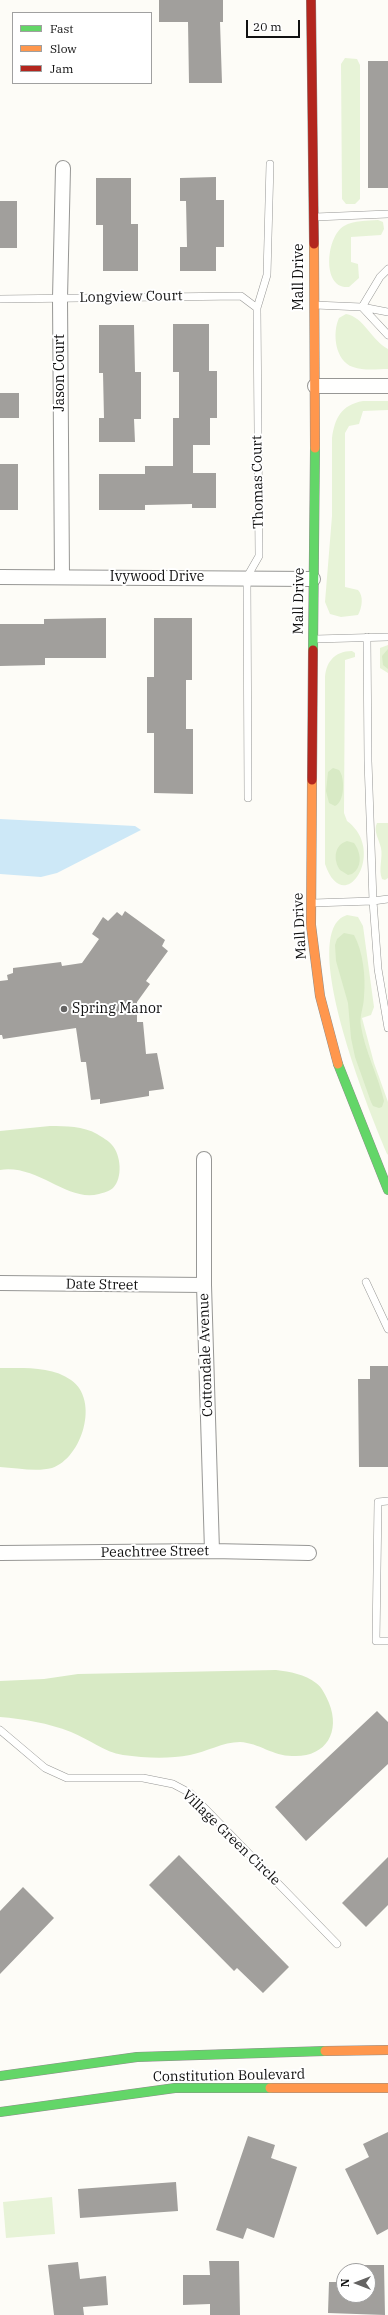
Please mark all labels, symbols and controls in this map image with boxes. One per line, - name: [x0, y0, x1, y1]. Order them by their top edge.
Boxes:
- legend: [12, 12, 152, 84]
- scale bar: [248, 12, 302, 38]
- text: 20 m: [253, 19, 282, 34]
- text: Fast: [50, 21, 74, 36]
- text: Slow: [50, 41, 77, 56]
- text: Jam: [50, 61, 73, 76]
- street label: Mall Drive: [291, 244, 307, 310]
- street label: Longview Court: [79, 288, 183, 306]
- street label: Jason Court: [52, 334, 68, 412]
- street label: Thomas Court: [249, 435, 267, 529]
- street label: Mall Drive: [290, 567, 308, 635]
- street label: Ivywood Drive: [110, 569, 204, 585]
- street label: Mall Drive: [290, 892, 310, 960]
- place label: Spring Manor: [72, 1001, 162, 1017]
- marker: Spring Manor: [59, 1004, 69, 1014]
- street label: Date Street: [66, 1276, 138, 1294]
- street label: Cottondale Avenue: [195, 1293, 217, 1417]
- street label: Peachtree Street: [101, 1543, 209, 1561]
- street label: Village Green Circle: [178, 1787, 284, 1889]
- street label: Constitution Boulevard: [153, 2066, 305, 2086]
- north arrow: [336, 2263, 376, 2303]
- text: N: [338, 2279, 352, 2287]

